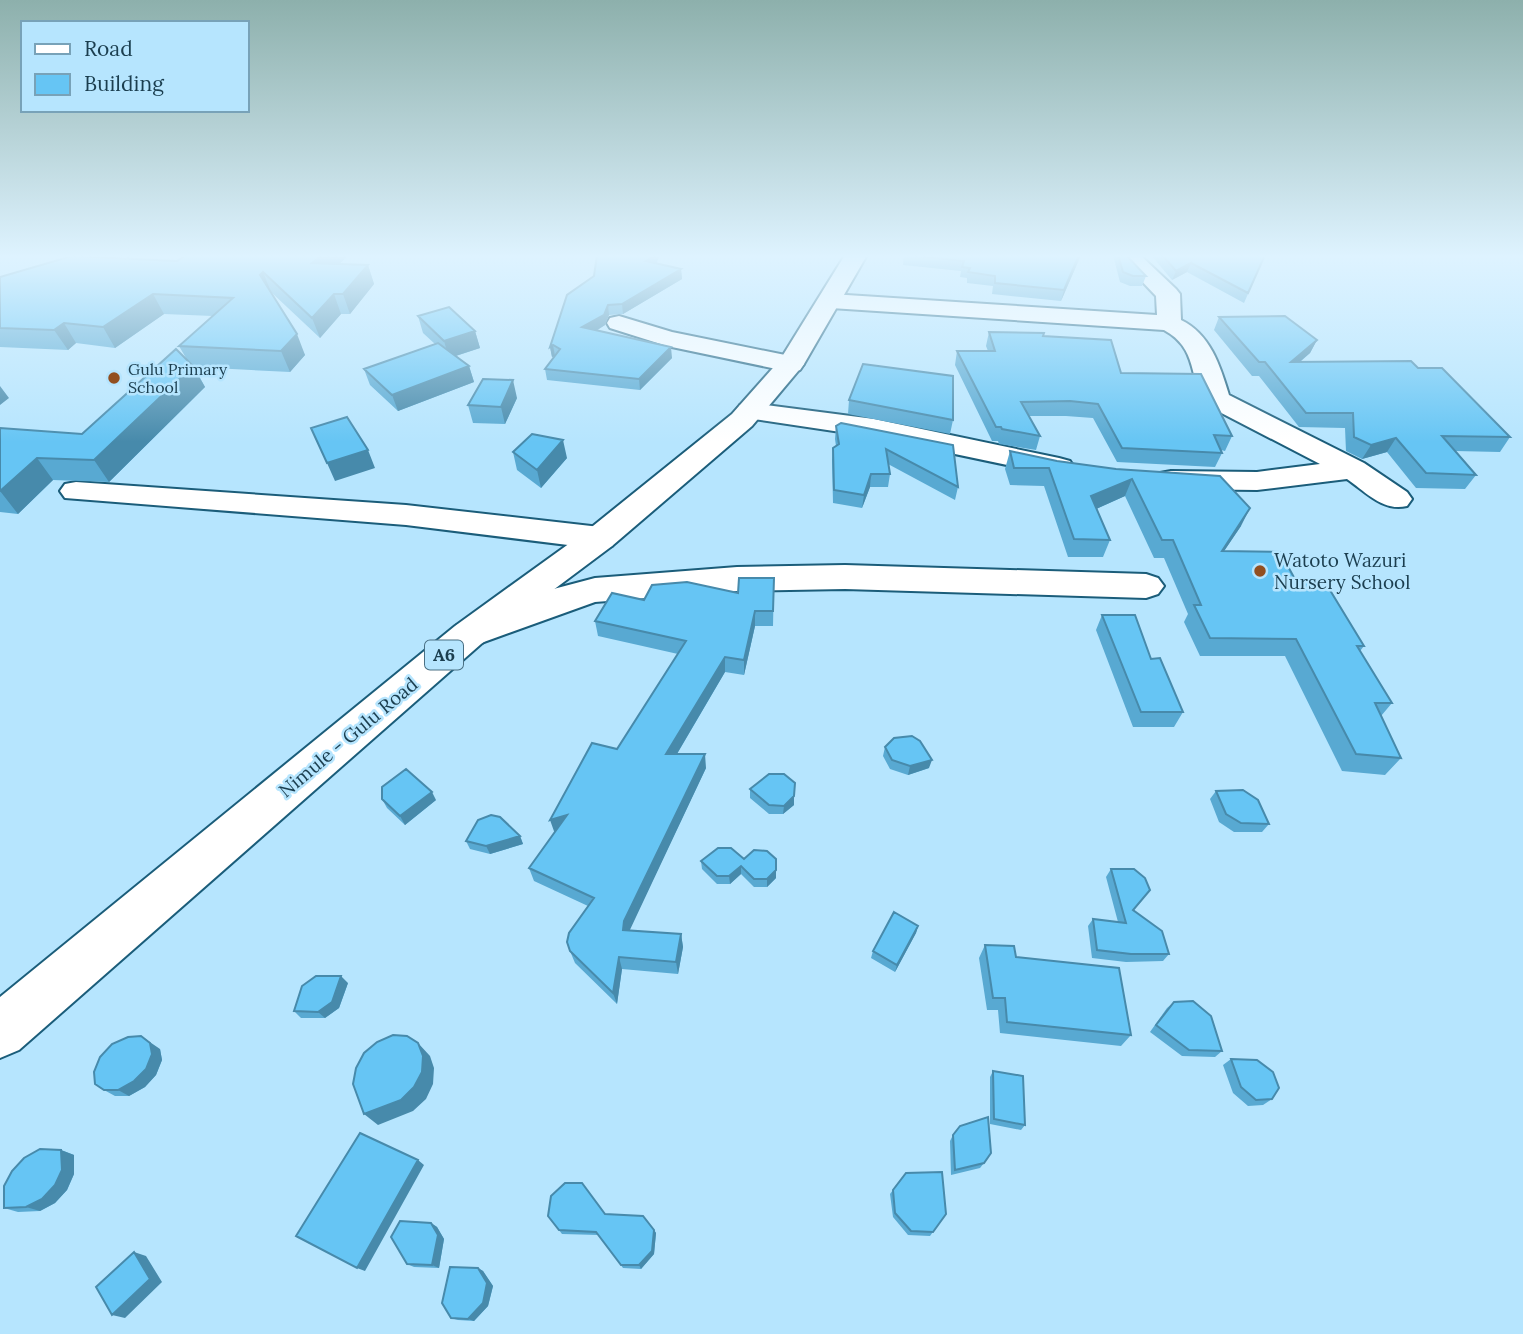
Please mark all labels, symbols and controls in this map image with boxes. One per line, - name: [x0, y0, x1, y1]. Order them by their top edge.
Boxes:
- legend: [21, 21, 248, 112]
- text: Road: [84, 35, 133, 62]
- text: Building: [84, 70, 164, 97]
- place label: Gulu Primary School: [128, 359, 228, 397]
- marker: Gulu Primary School: [106, 370, 122, 386]
- place label: Watoto Wazuri Nursery School: [1274, 548, 1410, 594]
- marker: Watoto Wazuri Nursery School: [1252, 563, 1268, 579]
- road number: A6: [425, 640, 463, 670]
- street label: Nimule - Gulu Road: [274, 672, 422, 802]

